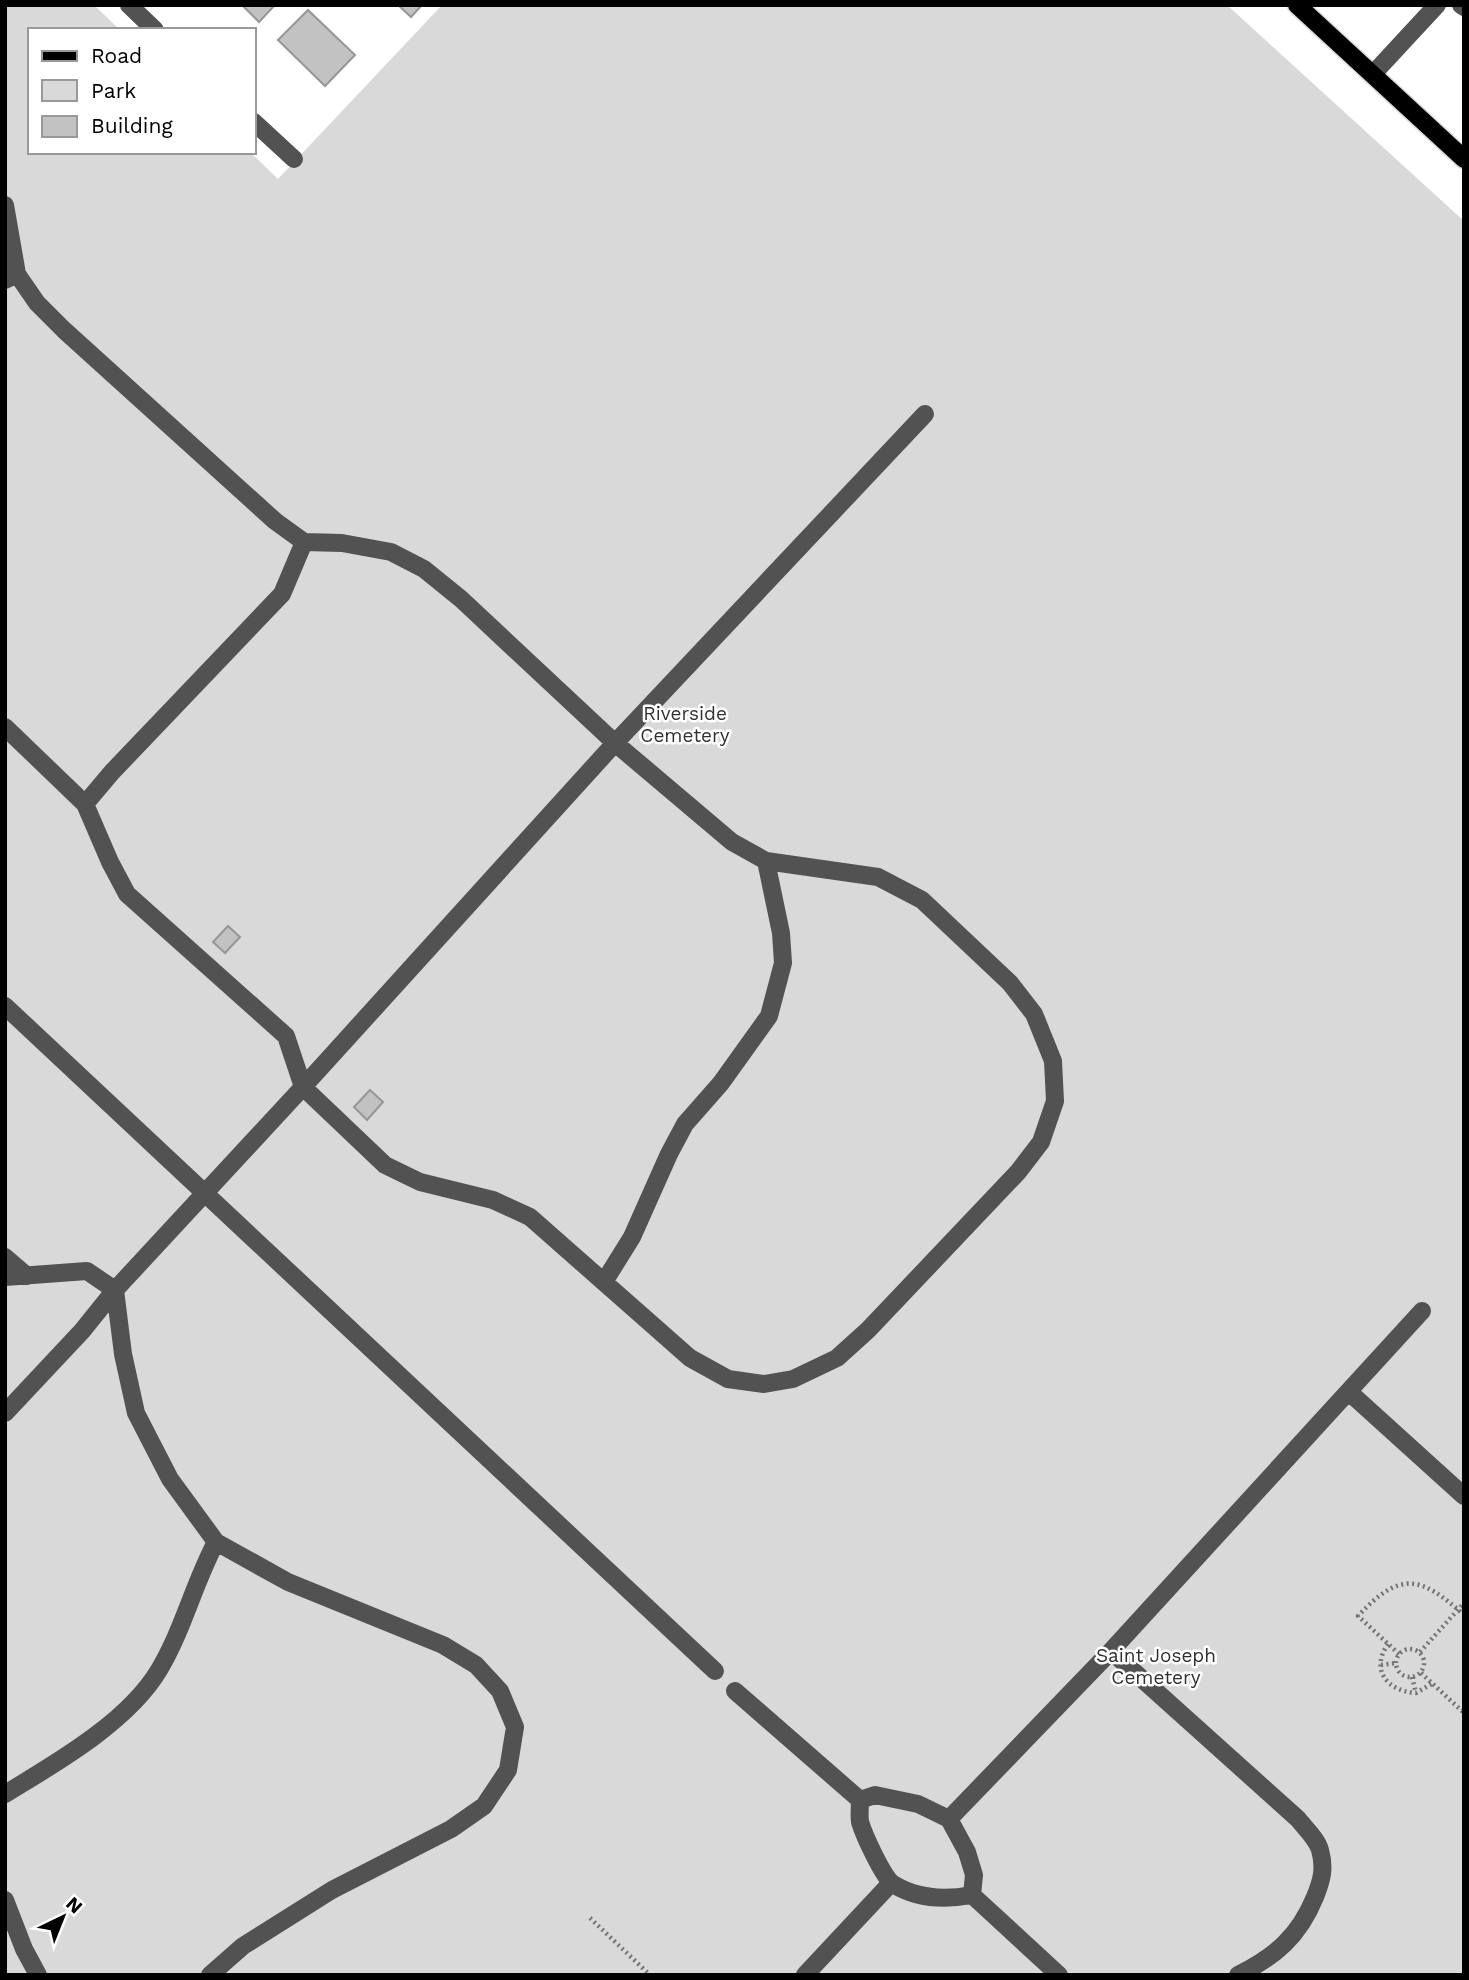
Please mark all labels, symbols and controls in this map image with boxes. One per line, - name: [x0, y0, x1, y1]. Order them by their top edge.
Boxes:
- legend: [28, 28, 256, 154]
- text: Road: [91, 43, 142, 68]
- text: Park: [91, 78, 136, 103]
- text: Building: [91, 113, 173, 138]
- park label: Riverside Cemetery: [640, 702, 730, 747]
- park label: Saint Joseph Cemetery: [1096, 1644, 1216, 1689]
- north arrow: [28, 1882, 98, 1952]
- text: N: [61, 1892, 87, 1918]

